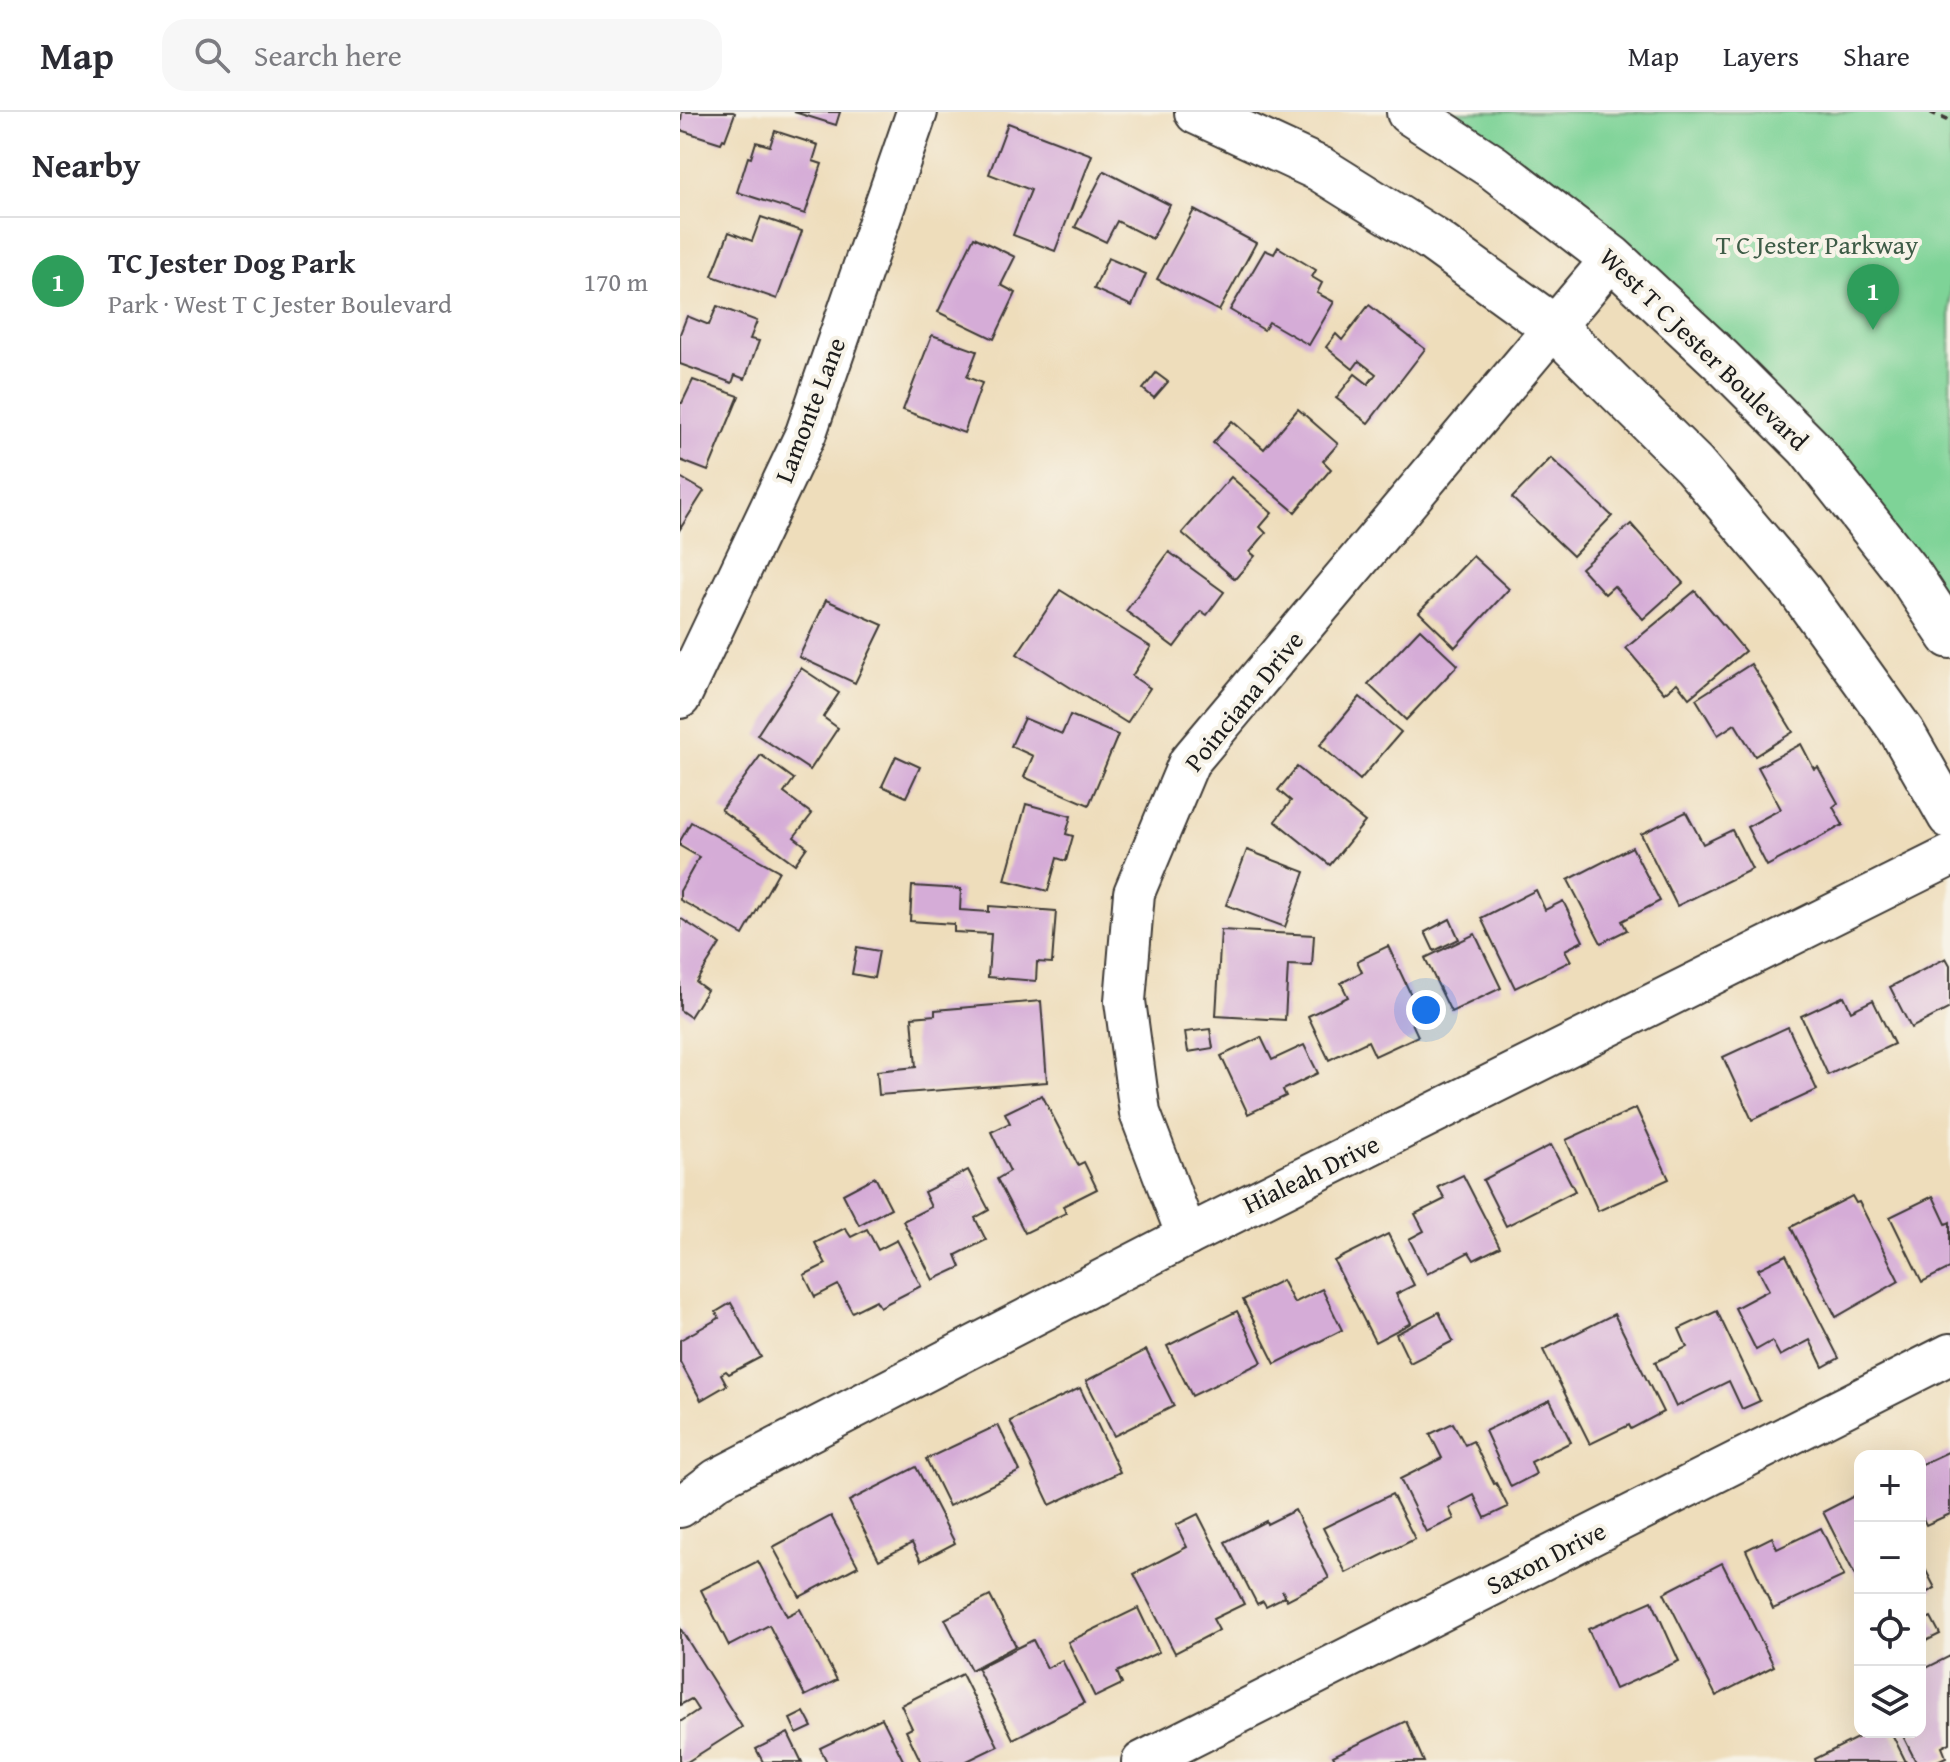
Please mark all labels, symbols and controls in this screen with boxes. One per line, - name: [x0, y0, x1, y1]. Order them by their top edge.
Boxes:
- search box: [162, 19, 722, 91]
- text: Map: [40, 27, 114, 83]
- icon: search: [190, 33, 234, 77]
- text: Search here: [254, 33, 402, 77]
- text: Map: [1628, 35, 1679, 76]
- text: Layers: [1723, 35, 1799, 76]
- text: Share: [1843, 35, 1910, 76]
- text: Nearby: [32, 140, 141, 189]
- park label: T C Jester Parkway: [1716, 225, 1918, 264]
- street label: West T C Jester Boulevard: [1591, 238, 1818, 459]
- text: TC Jester Dog Park: [108, 240, 355, 284]
- text: 1: [51, 262, 65, 301]
- text: 170 m: [583, 262, 648, 301]
- pin: 1: [1847, 264, 1899, 330]
- text: Park · West T C Jester Boulevard: [108, 284, 452, 323]
- street label: Lamonte Lane: [764, 331, 855, 488]
- street label: Poinciana Drive: [1175, 622, 1313, 779]
- your location: [1406, 990, 1446, 1030]
- street label: Hialeah Drive: [1236, 1124, 1386, 1223]
- map controls: [1854, 1450, 1926, 1738]
- button: +: [1854, 1450, 1926, 1522]
- street label: Saxon Drive: [1479, 1511, 1612, 1604]
- button: −: [1854, 1522, 1926, 1594]
- button: locate: [1854, 1594, 1926, 1666]
- button: layers: [1854, 1666, 1926, 1738]

